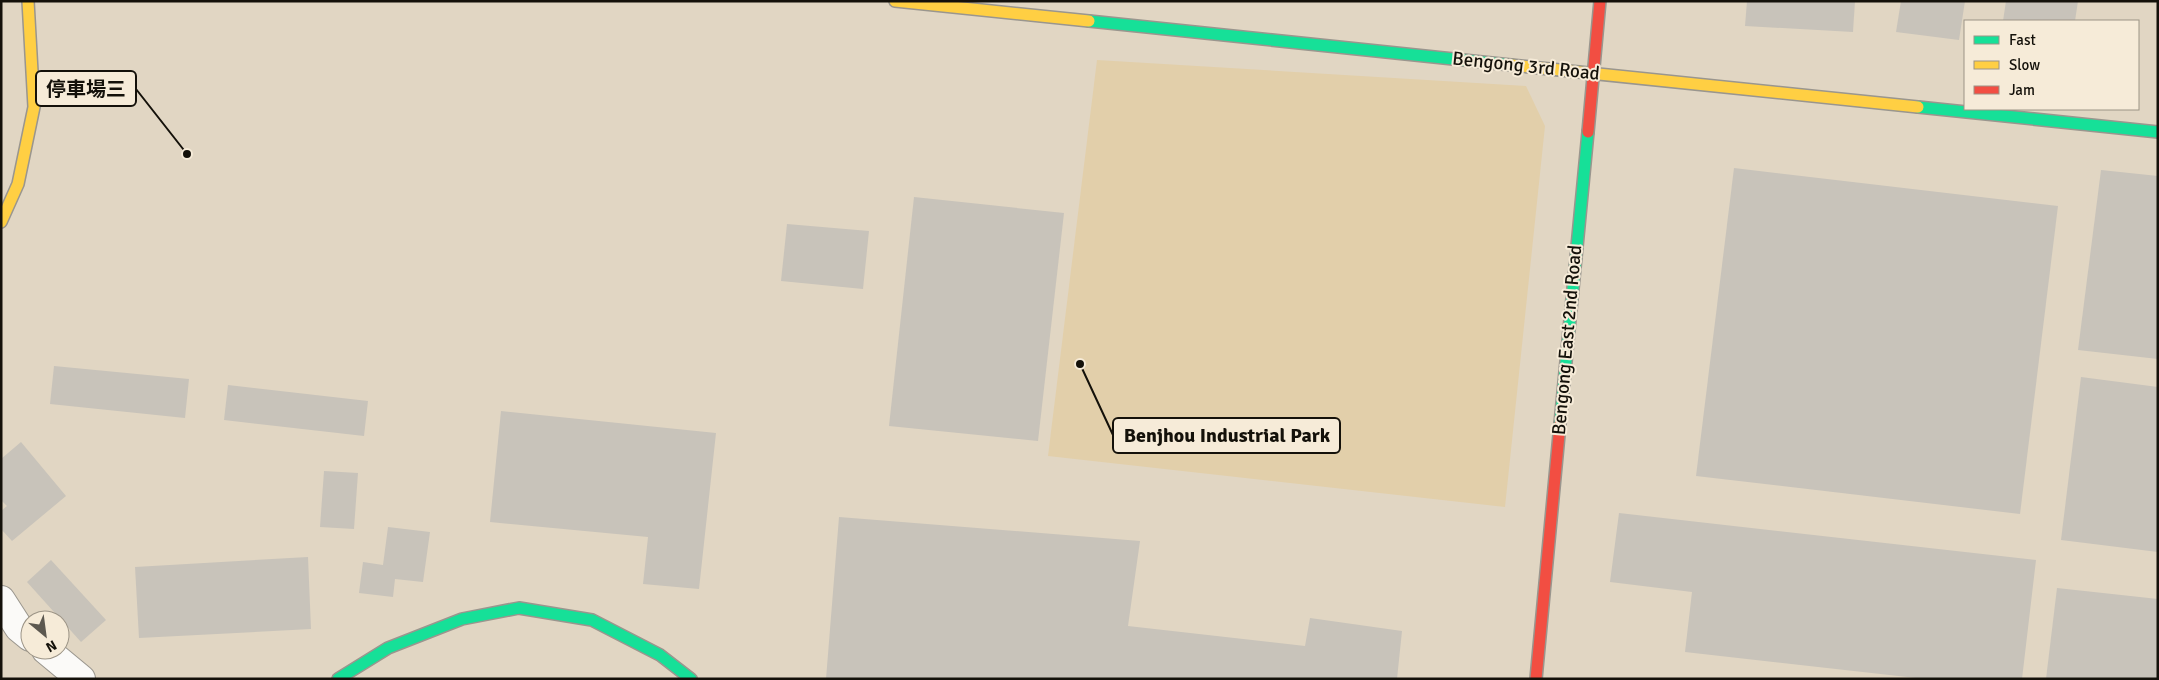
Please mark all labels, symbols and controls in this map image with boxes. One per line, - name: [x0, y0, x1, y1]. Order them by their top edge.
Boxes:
- legend: [1964, 20, 2139, 110]
- text: Fast: [2009, 31, 2036, 49]
- street label: Bengong 3rd Road: [1451, 46, 1601, 86]
- text: Slow: [2009, 56, 2040, 74]
- callout: 停車場三: [36, 71, 136, 106]
- text: 停車場三: [46, 77, 126, 102]
- text: Jam: [2009, 81, 2035, 99]
- street label: Bengong East 2nd Road: [1547, 244, 1587, 436]
- callout: Benjhou Industrial Park: [1113, 418, 1340, 453]
- text: Benjhou Industrial Park: [1124, 423, 1331, 448]
- north arrow: [20, 610, 70, 660]
- text: N: [43, 636, 59, 656]

